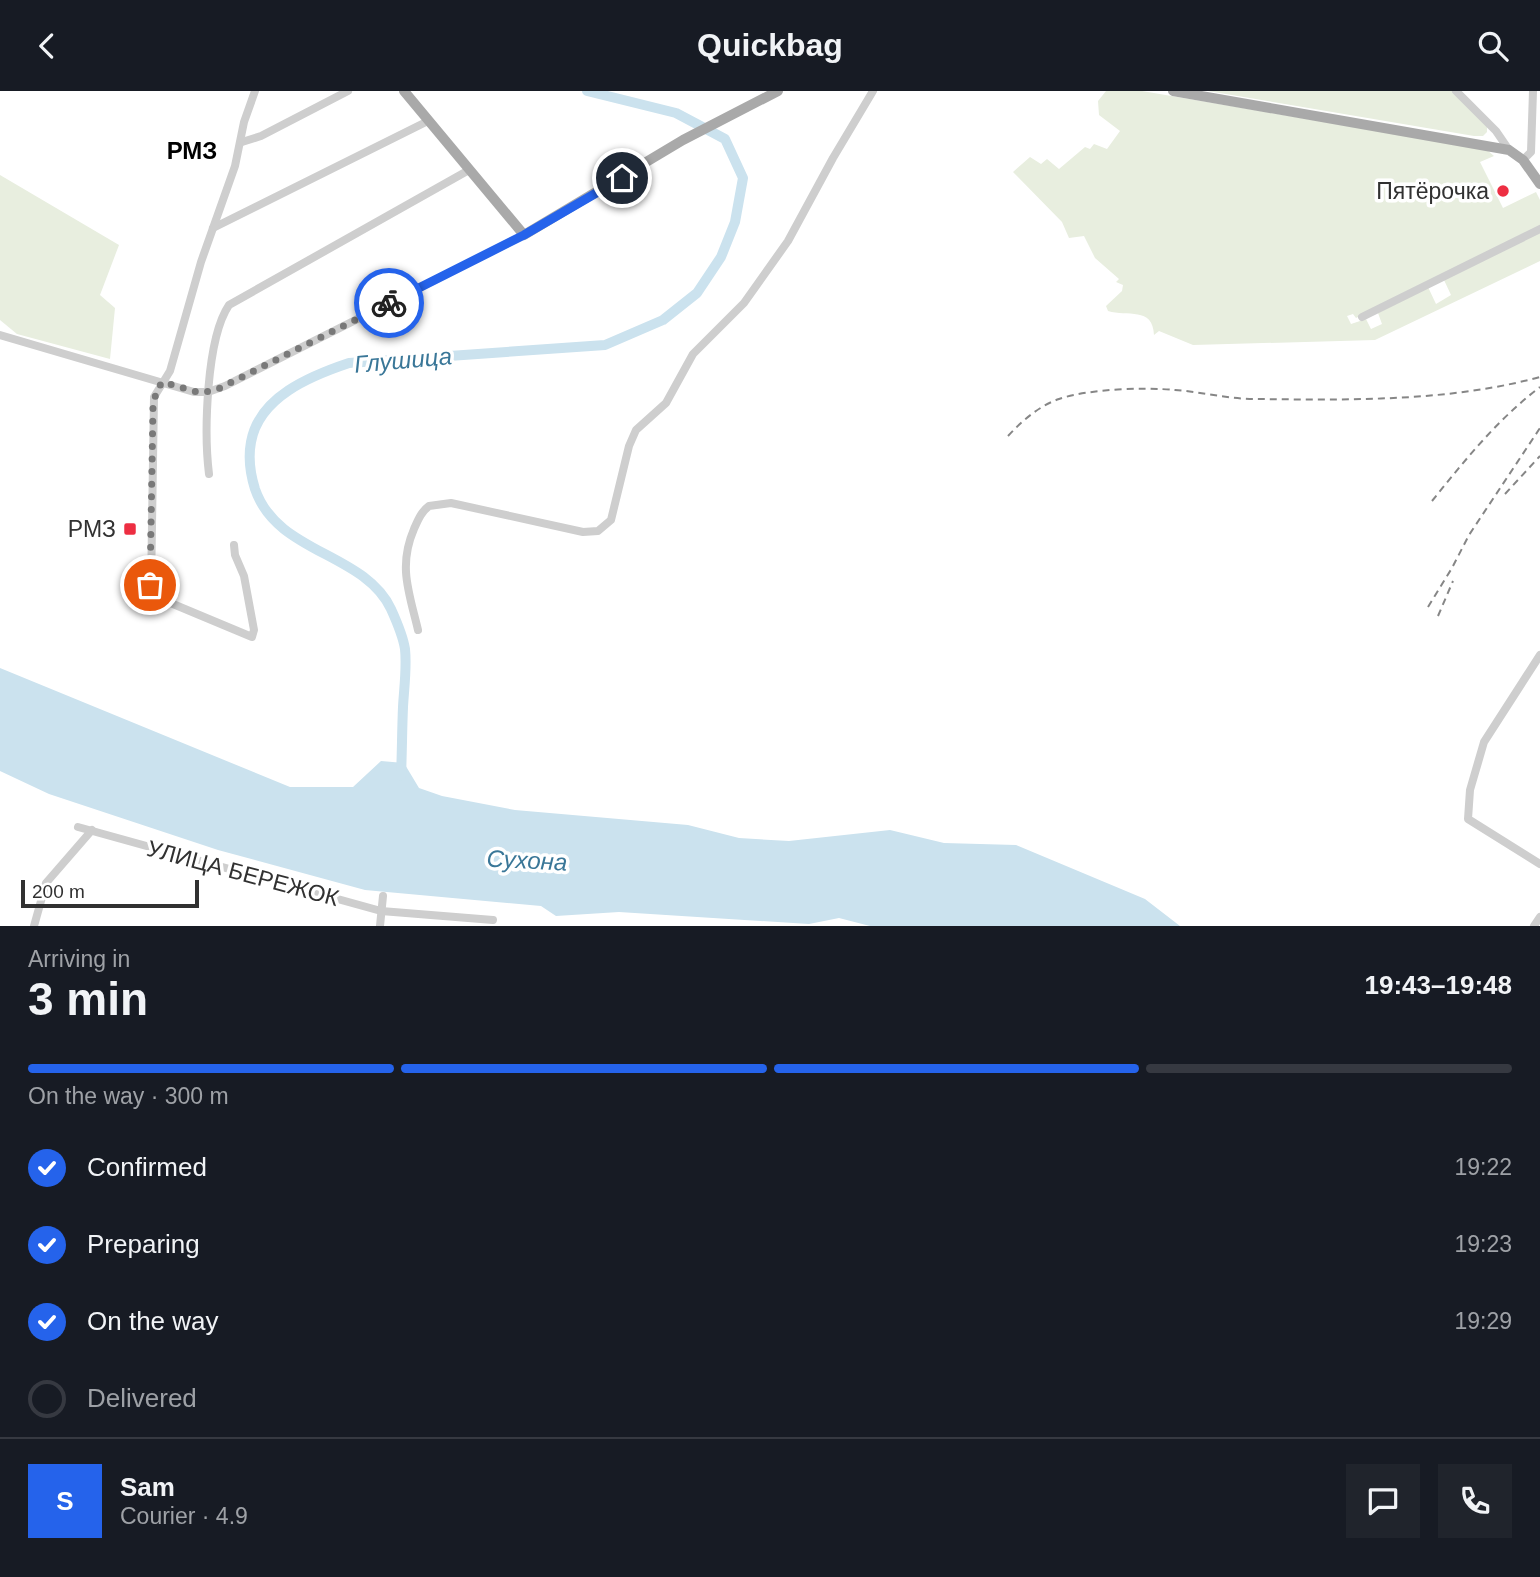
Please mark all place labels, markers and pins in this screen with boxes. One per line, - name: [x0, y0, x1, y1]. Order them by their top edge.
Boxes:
- pin: [592, 148, 652, 208]
- place label: Пятёрочка: [1376, 178, 1489, 204]
- marker: Пятёрочка: [1495, 183, 1511, 199]
- place label: РМЗ: [68, 516, 116, 542]
- marker: РМЗ: [122, 521, 138, 537]
- pin: [120, 555, 180, 615]

